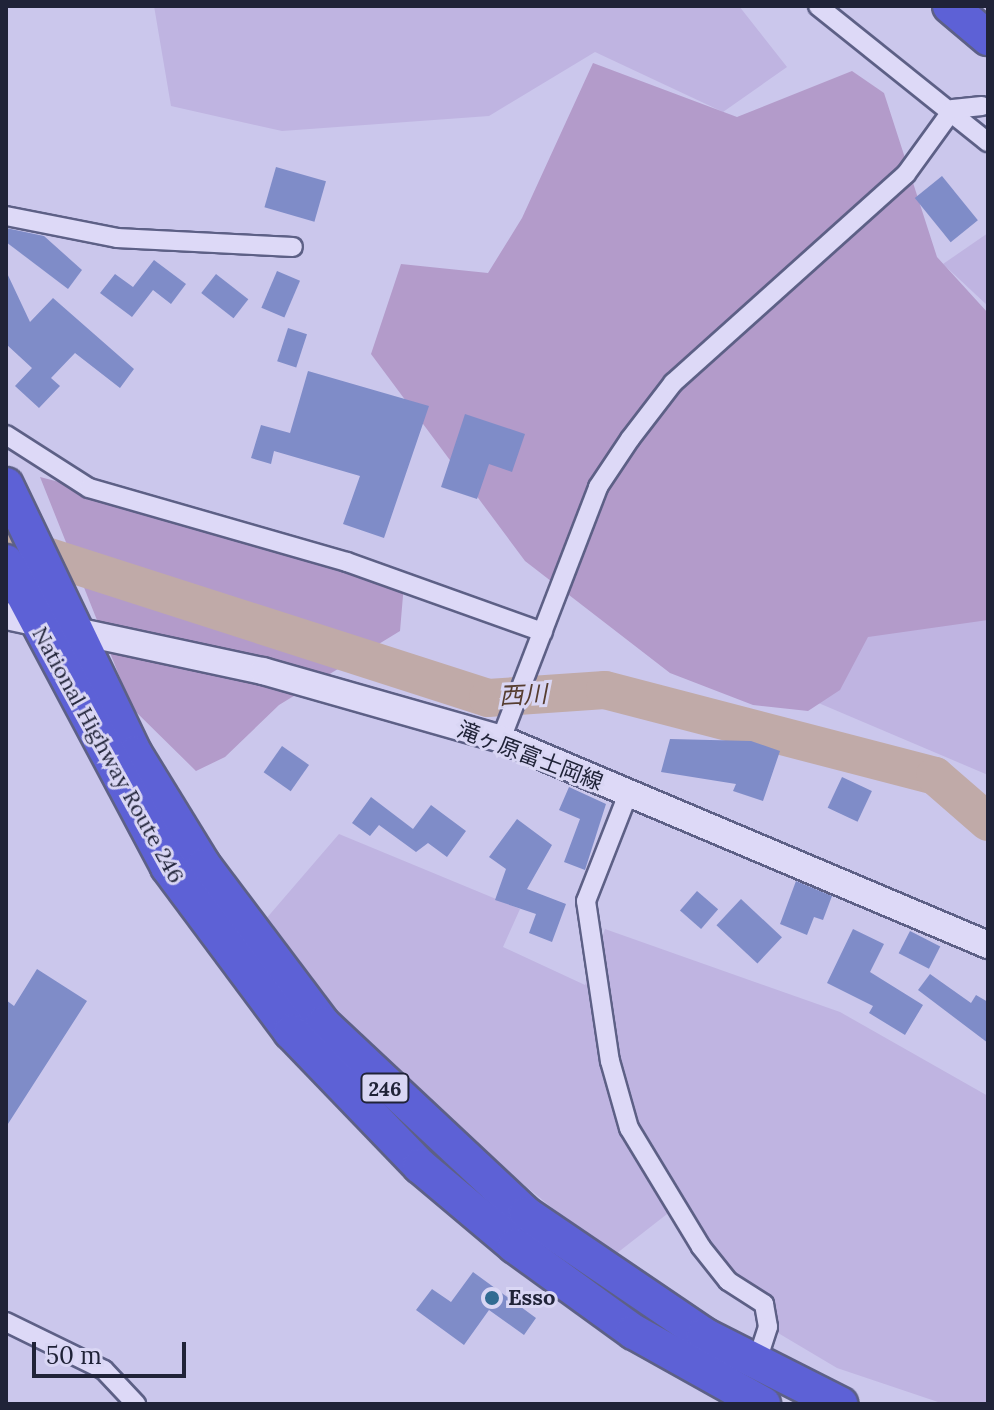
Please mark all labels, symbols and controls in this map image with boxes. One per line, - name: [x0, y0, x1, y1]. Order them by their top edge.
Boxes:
- street label: National Highway Route 246: [26, 622, 190, 888]
- water label: 西川: [498, 679, 548, 711]
- street label: 滝ヶ原富士岡線: [453, 716, 607, 796]
- road number: 246: [359, 1072, 411, 1104]
- place label: Esso: [508, 1285, 555, 1311]
- marker: Esso: [483, 1289, 501, 1307]
- scale bar: [36, 1326, 190, 1376]
- text: 50 m: [46, 1340, 102, 1371]

